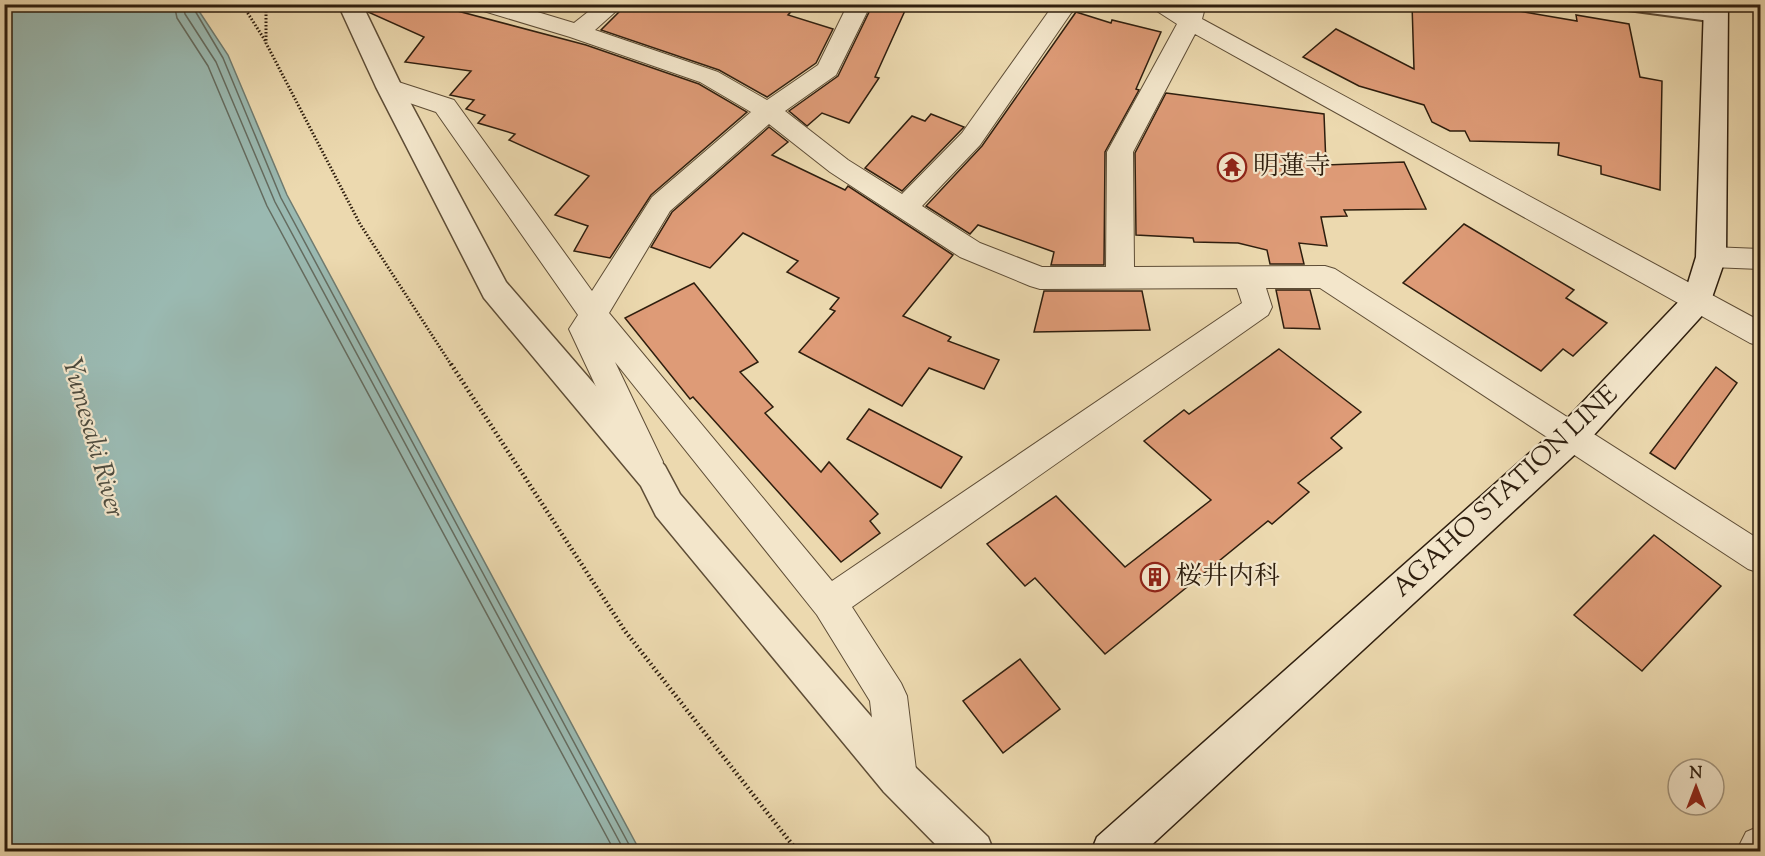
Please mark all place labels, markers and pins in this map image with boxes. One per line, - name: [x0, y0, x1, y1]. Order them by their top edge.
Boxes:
- place label: 明蓮寺: [1253, 149, 1331, 186]
- temple icon: 明蓮寺: [1216, 151, 1248, 183]
- place label: 桜井内科: [1176, 559, 1280, 596]
- building icon: 桜井内科: [1139, 561, 1171, 593]

